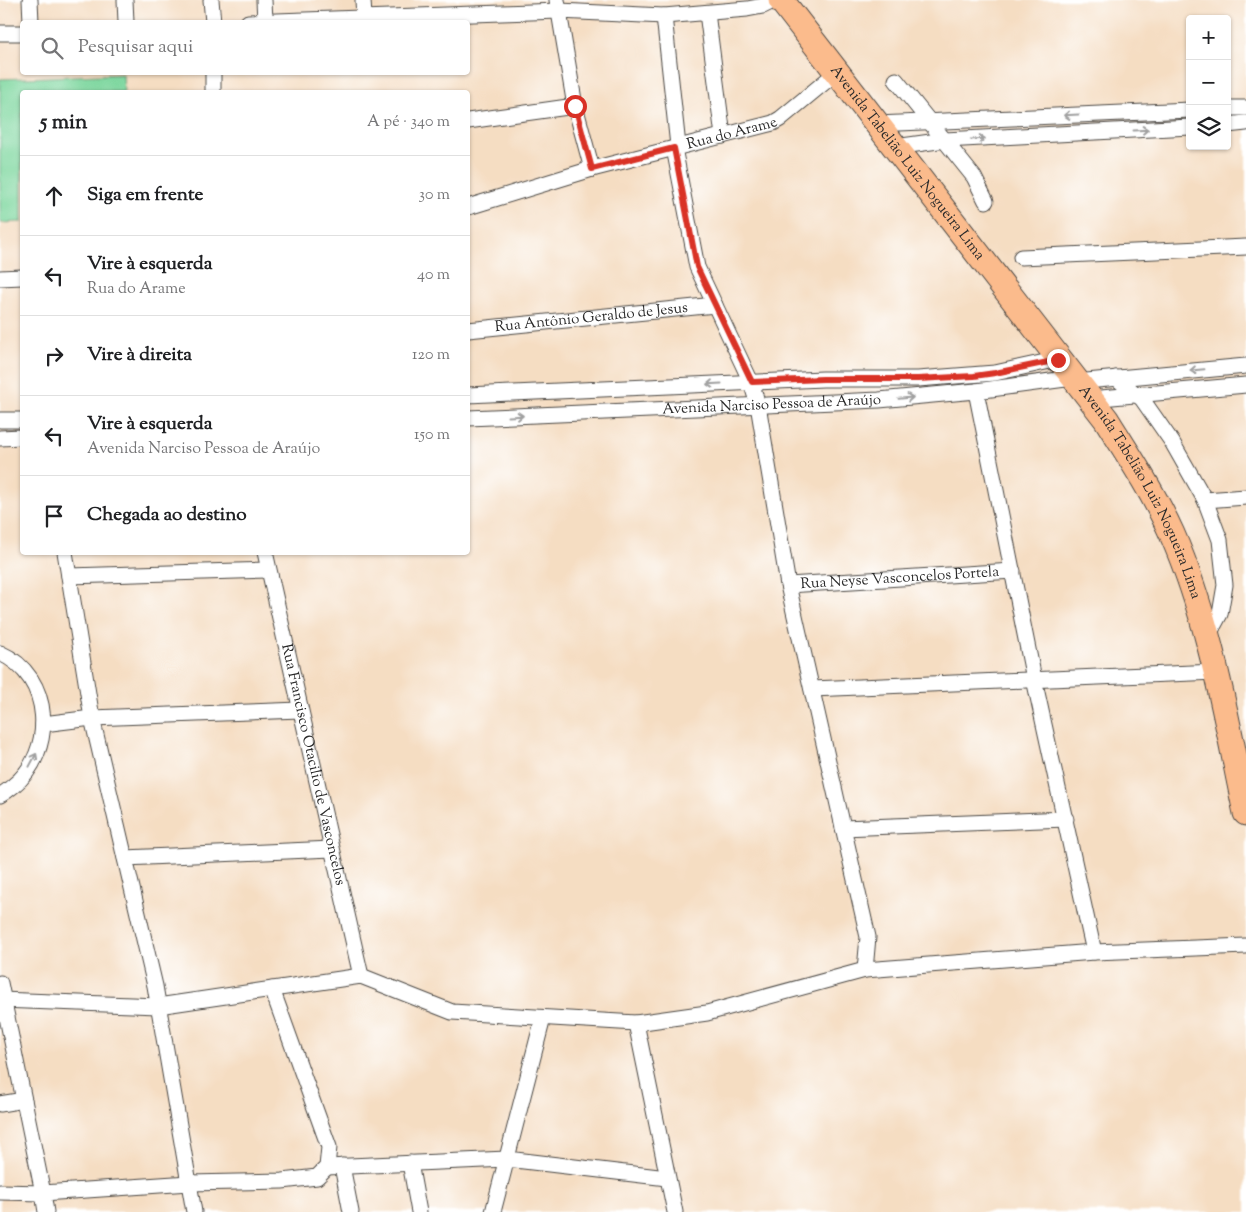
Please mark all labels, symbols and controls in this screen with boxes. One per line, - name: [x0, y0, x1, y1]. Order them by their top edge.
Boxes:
- map controls: [1186, 15, 1231, 150]
- button: +: [1186, 15, 1231, 60]
- search box: [20, 20, 470, 75]
- icon: search: [38, 34, 66, 62]
- text: Pesquisar aqui: [78, 34, 193, 61]
- button: −: [1186, 60, 1231, 105]
- street label: Avenida Tabelião Luiz Nogueira Lima: [825, 61, 990, 265]
- route start: [564, 95, 587, 118]
- button: layers: [1186, 105, 1231, 150]
- text: 5 min: [40, 108, 87, 138]
- text: A pé · 340 m: [367, 111, 450, 134]
- one-way arrow: [1063, 111, 1079, 120]
- street label: Rua do Arame: [684, 112, 782, 155]
- one-way arrow: [1132, 125, 1148, 134]
- one-way arrow: [970, 135, 986, 144]
- icon: ahead: [40, 182, 68, 210]
- text: Siga em frente: [87, 182, 203, 209]
- text: 30 m: [419, 184, 450, 207]
- text: Vire à esquerda: [87, 251, 213, 278]
- icon: left: [40, 262, 68, 290]
- text: 40 m: [417, 264, 450, 287]
- text: Rua do Arame: [87, 278, 186, 301]
- street label: Rua Antônio Geraldo de Jesus: [494, 297, 689, 338]
- icon: right: [40, 342, 68, 370]
- text: Vire à direita: [87, 342, 192, 369]
- text: 120 m: [412, 344, 450, 367]
- route end: [1047, 349, 1070, 372]
- one-way arrow: [1190, 365, 1206, 375]
- one-way arrow: [706, 379, 722, 388]
- street label: Avenida Tabelião Luiz Nogueira Lima: [1073, 381, 1206, 602]
- street label: Avenida Narciso Pessoa de Araújo: [662, 389, 882, 420]
- one-way arrow: [897, 393, 913, 402]
- text: Vire à esquerda: [87, 411, 213, 438]
- one-way arrow: [508, 411, 524, 421]
- icon: left: [40, 422, 68, 450]
- text: 150 m: [414, 424, 450, 447]
- text: Avenida Narciso Pessoa de Araújo: [87, 438, 320, 461]
- icon: arrive: [40, 502, 68, 530]
- text: Chegada ao destino: [87, 502, 247, 529]
- street label: Rua Neyse Vasconcelos Portela: [800, 561, 1000, 595]
- street label: Rua Francisco Otacilio de Vasconcelos: [276, 642, 351, 888]
- one-way arrow: [28, 753, 38, 768]

